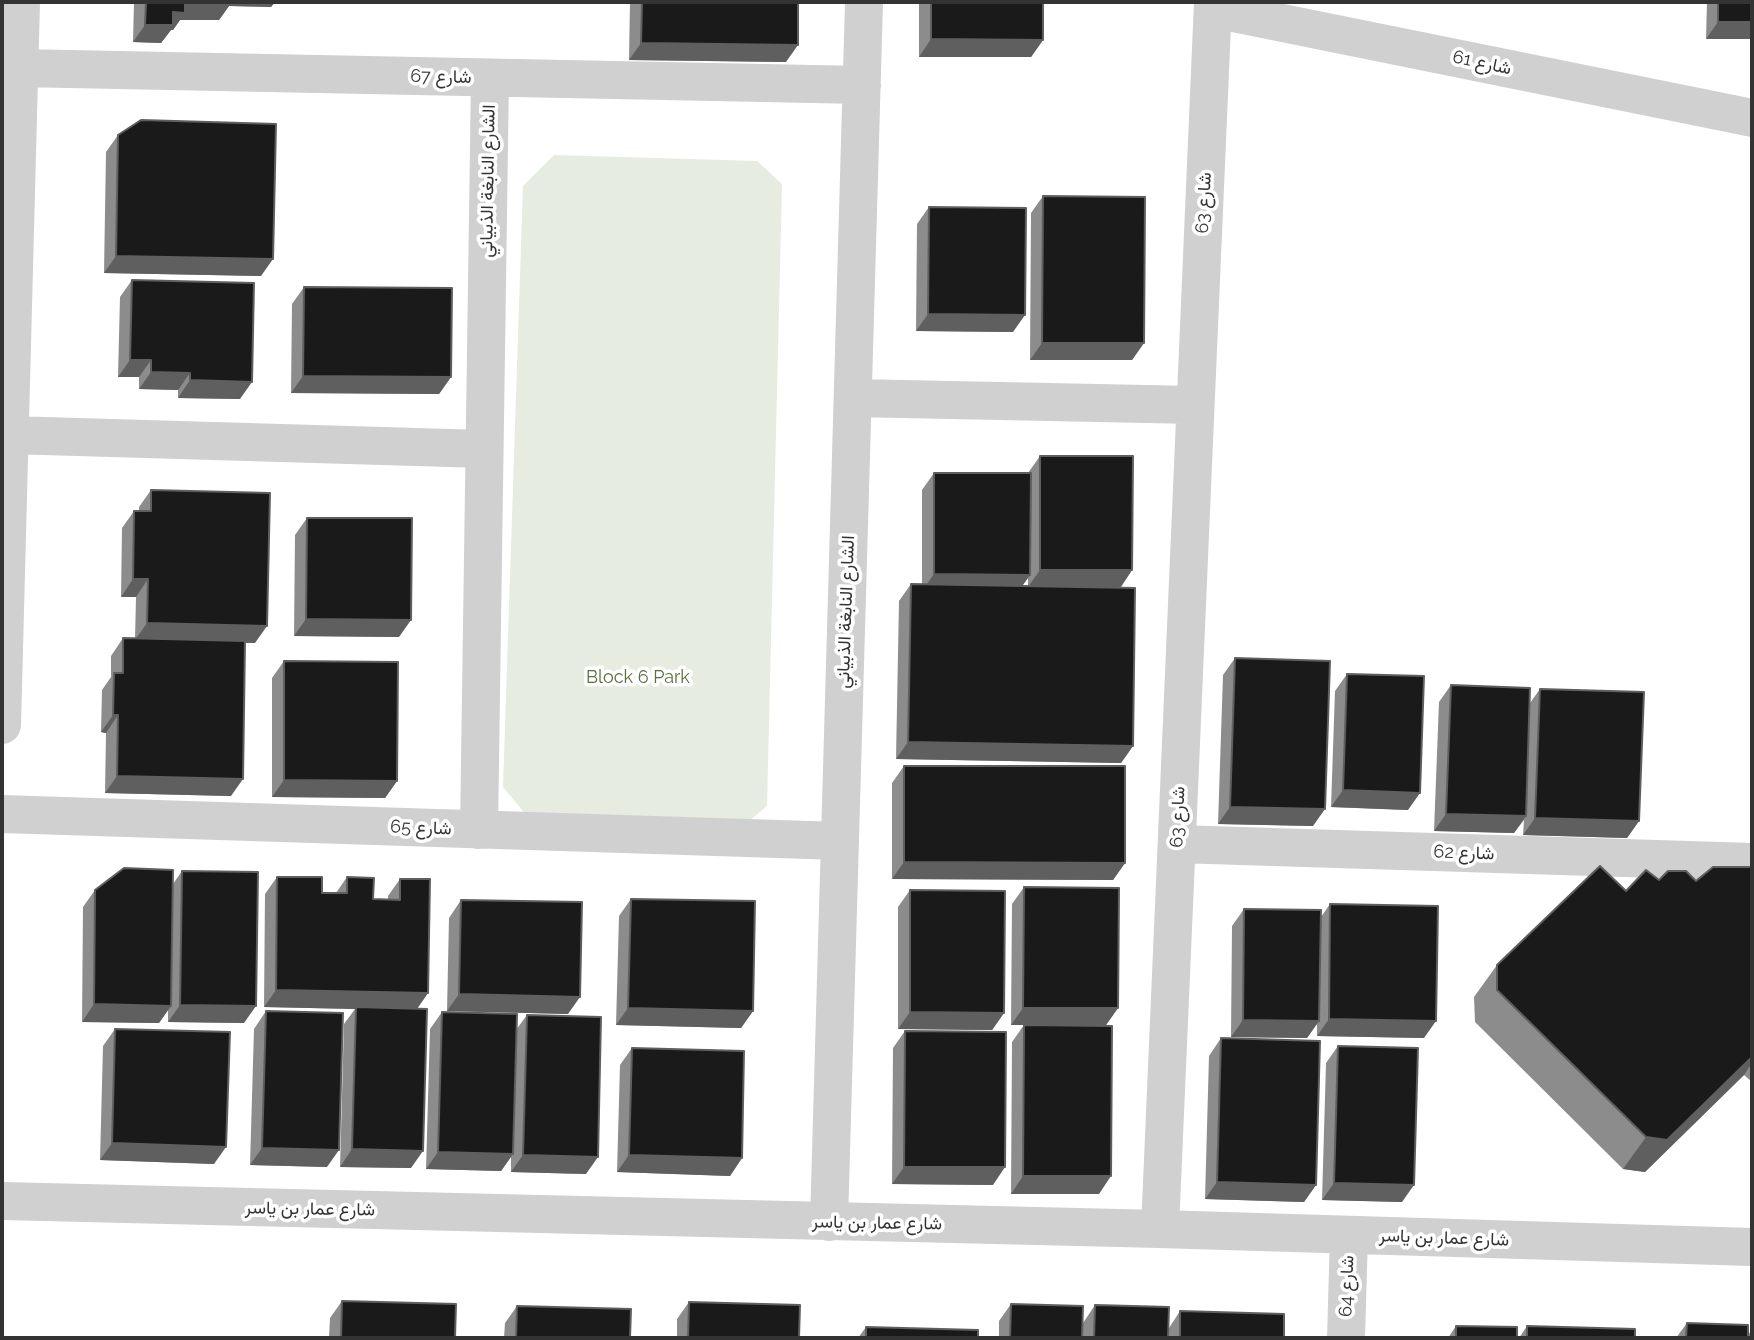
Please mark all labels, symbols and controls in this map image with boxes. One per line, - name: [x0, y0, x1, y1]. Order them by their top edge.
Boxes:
- street label: شارع 61: [1451, 46, 1513, 80]
- street label: شارع 67: [410, 66, 472, 88]
- street label: الشارع النابغة الذبياني: [476, 104, 500, 258]
- street label: شارع 63: [1192, 172, 1216, 234]
- street label: الشارع النابغة الذبياني: [833, 535, 859, 689]
- park label: Block 6 Park: [586, 667, 690, 689]
- street label: شارع 63: [1166, 786, 1190, 848]
- street label: شارع 65: [390, 816, 452, 840]
- street label: شارع 62: [1433, 841, 1495, 865]
- street label: شارع عمار بن ياسر: [245, 1197, 375, 1221]
- street label: شارع عمار بن ياسر: [812, 1211, 942, 1235]
- street label: شارع عمار بن ياسر: [1379, 1225, 1509, 1251]
- street label: شارع 64: [1335, 1255, 1359, 1317]

